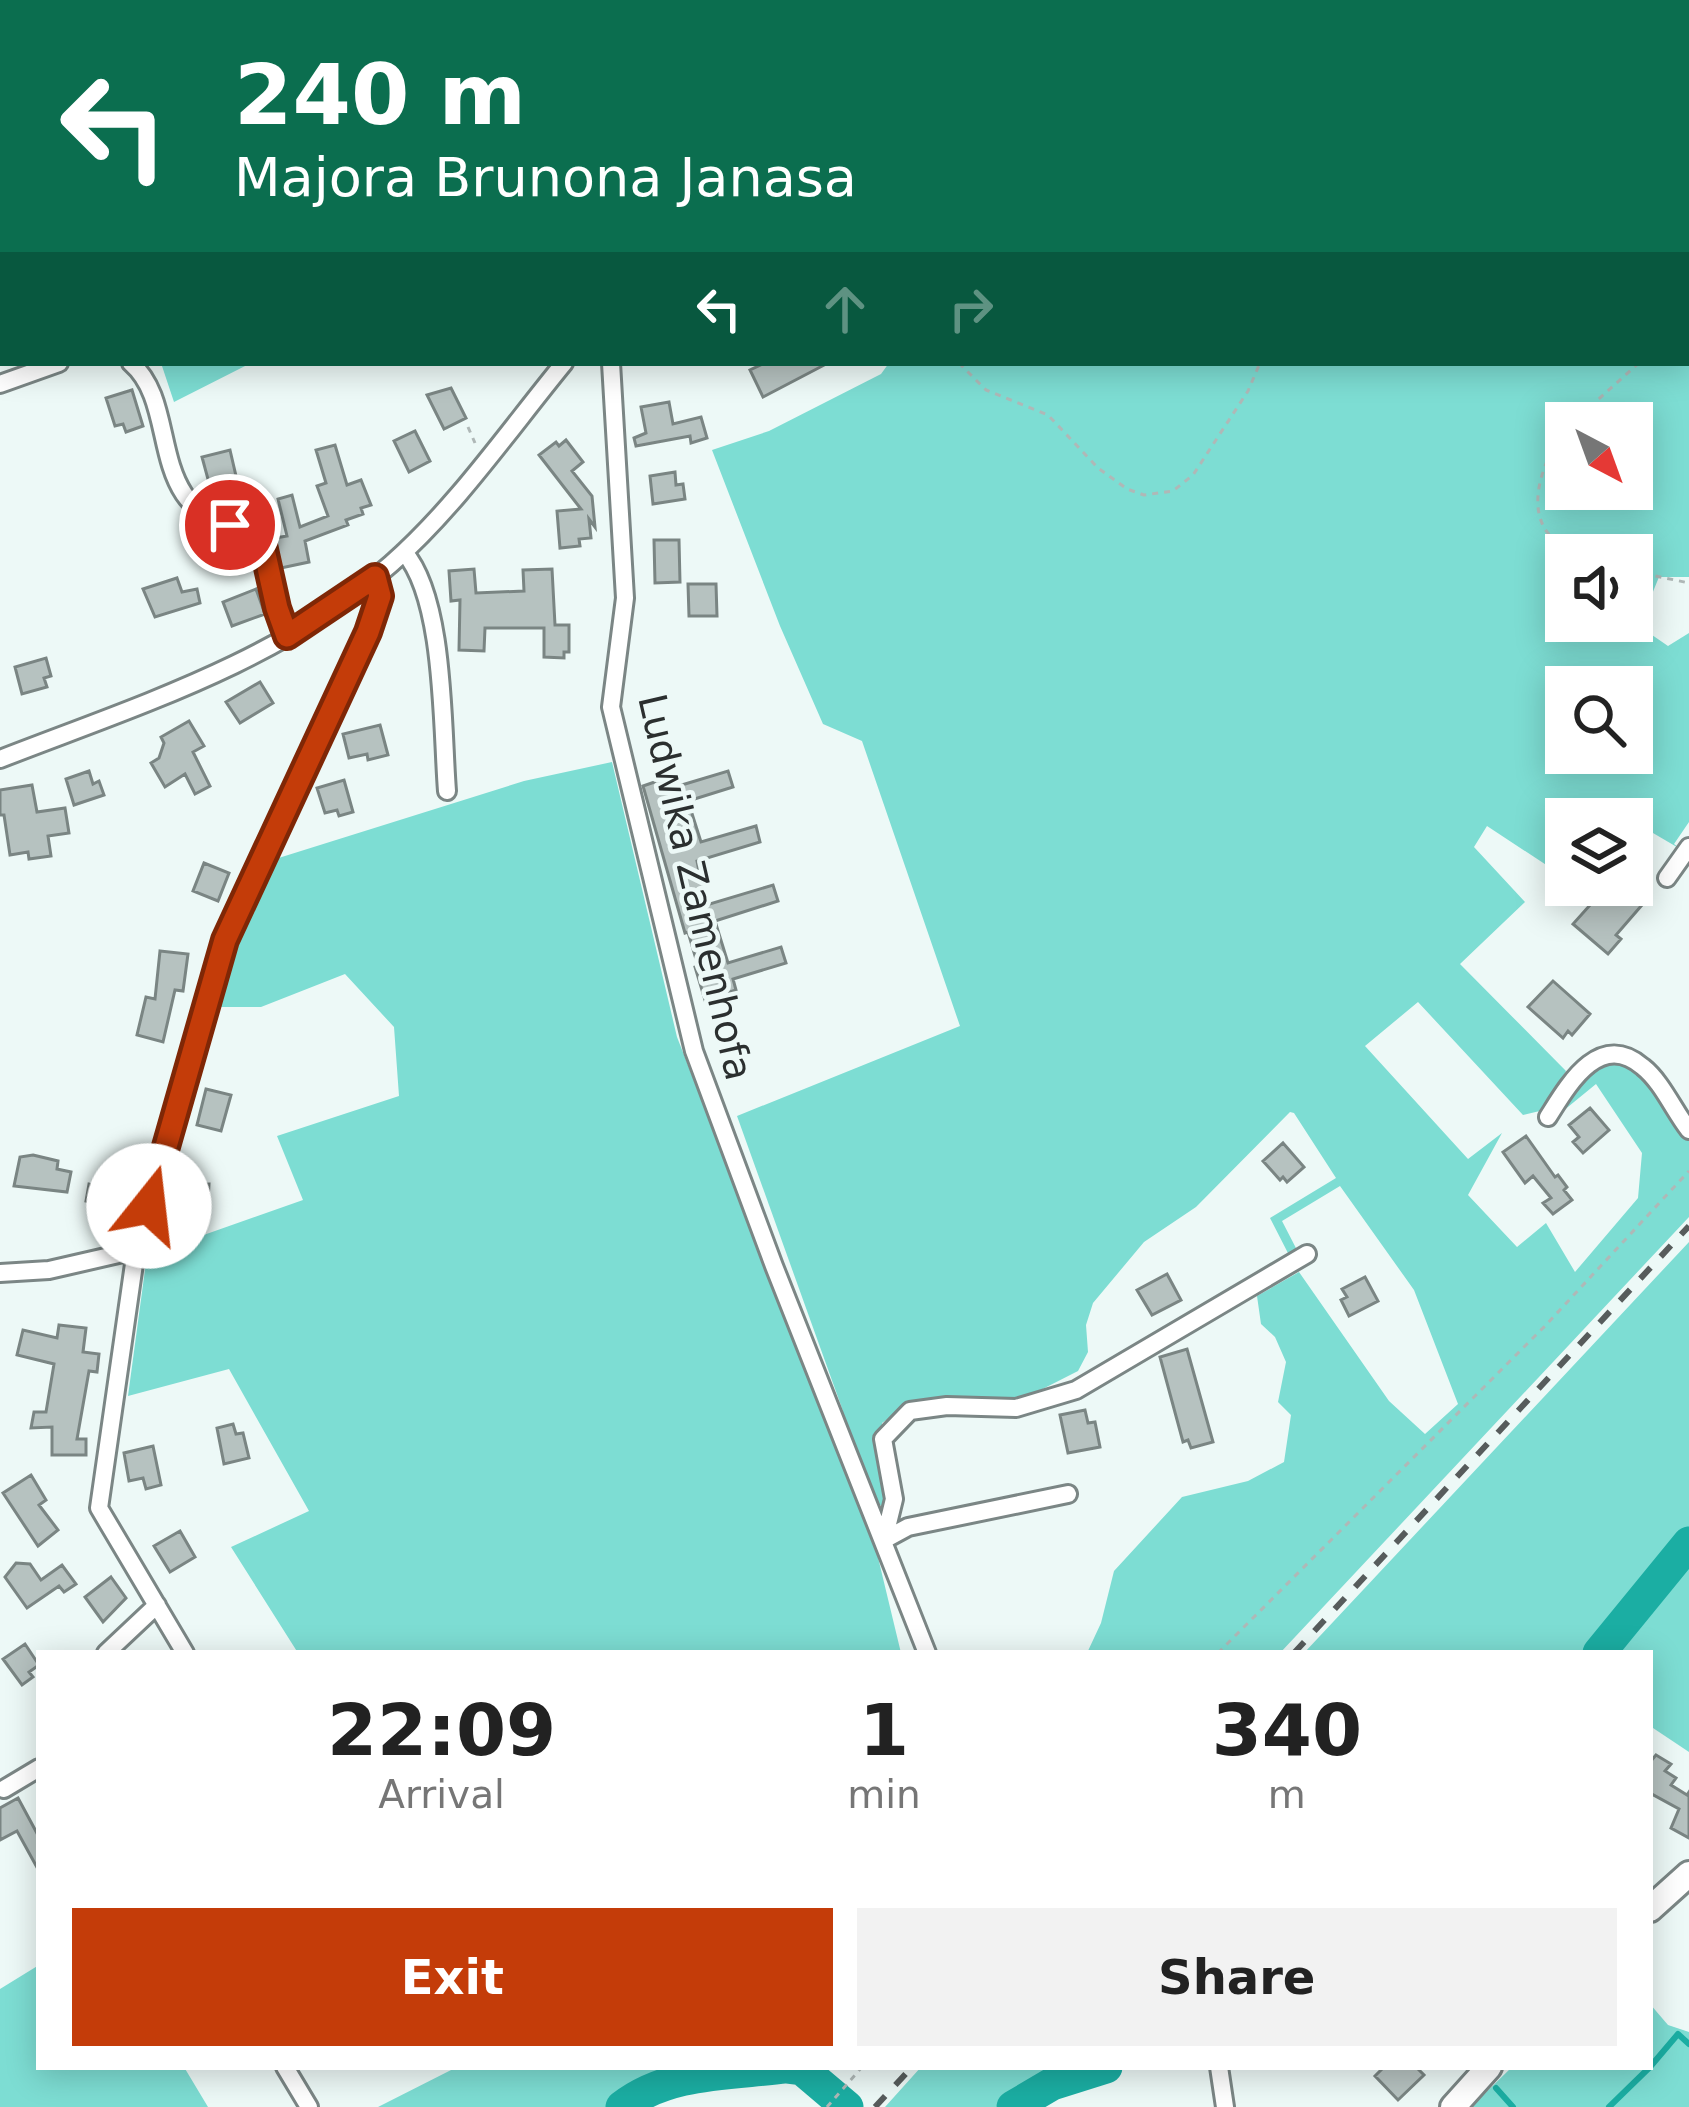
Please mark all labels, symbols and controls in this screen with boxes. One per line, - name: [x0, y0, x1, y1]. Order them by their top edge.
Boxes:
- text: 240 m: [234, 46, 526, 144]
- icon: left: [36, 48, 192, 204]
- text: Majora Brunona Janasa: [234, 146, 857, 209]
- icon: left: [686, 276, 752, 342]
- icon: ahead: [812, 276, 878, 342]
- icon: right: [938, 276, 1004, 342]
- north arrow: [1545, 402, 1653, 510]
- map controls: [1545, 402, 1653, 906]
- pin: [179, 474, 281, 576]
- icon: arrive: [197, 492, 263, 558]
- button: sound: [1545, 534, 1653, 642]
- button: search: [1545, 666, 1653, 774]
- street label: Ludwika Zamenhofa: [629, 690, 762, 1085]
- button: layers: [1545, 798, 1653, 906]
- position arrow: [86, 1143, 212, 1269]
- text: 22:09: [327, 1688, 556, 1772]
- text: 1: [859, 1688, 909, 1772]
- text: 340: [1212, 1688, 1362, 1772]
- text: Arrival: [378, 1772, 505, 1817]
- text: min: [847, 1772, 921, 1817]
- text: m: [1268, 1772, 1306, 1817]
- button: Exit: [72, 1908, 833, 2046]
- button: Share: [857, 1908, 1617, 2046]

